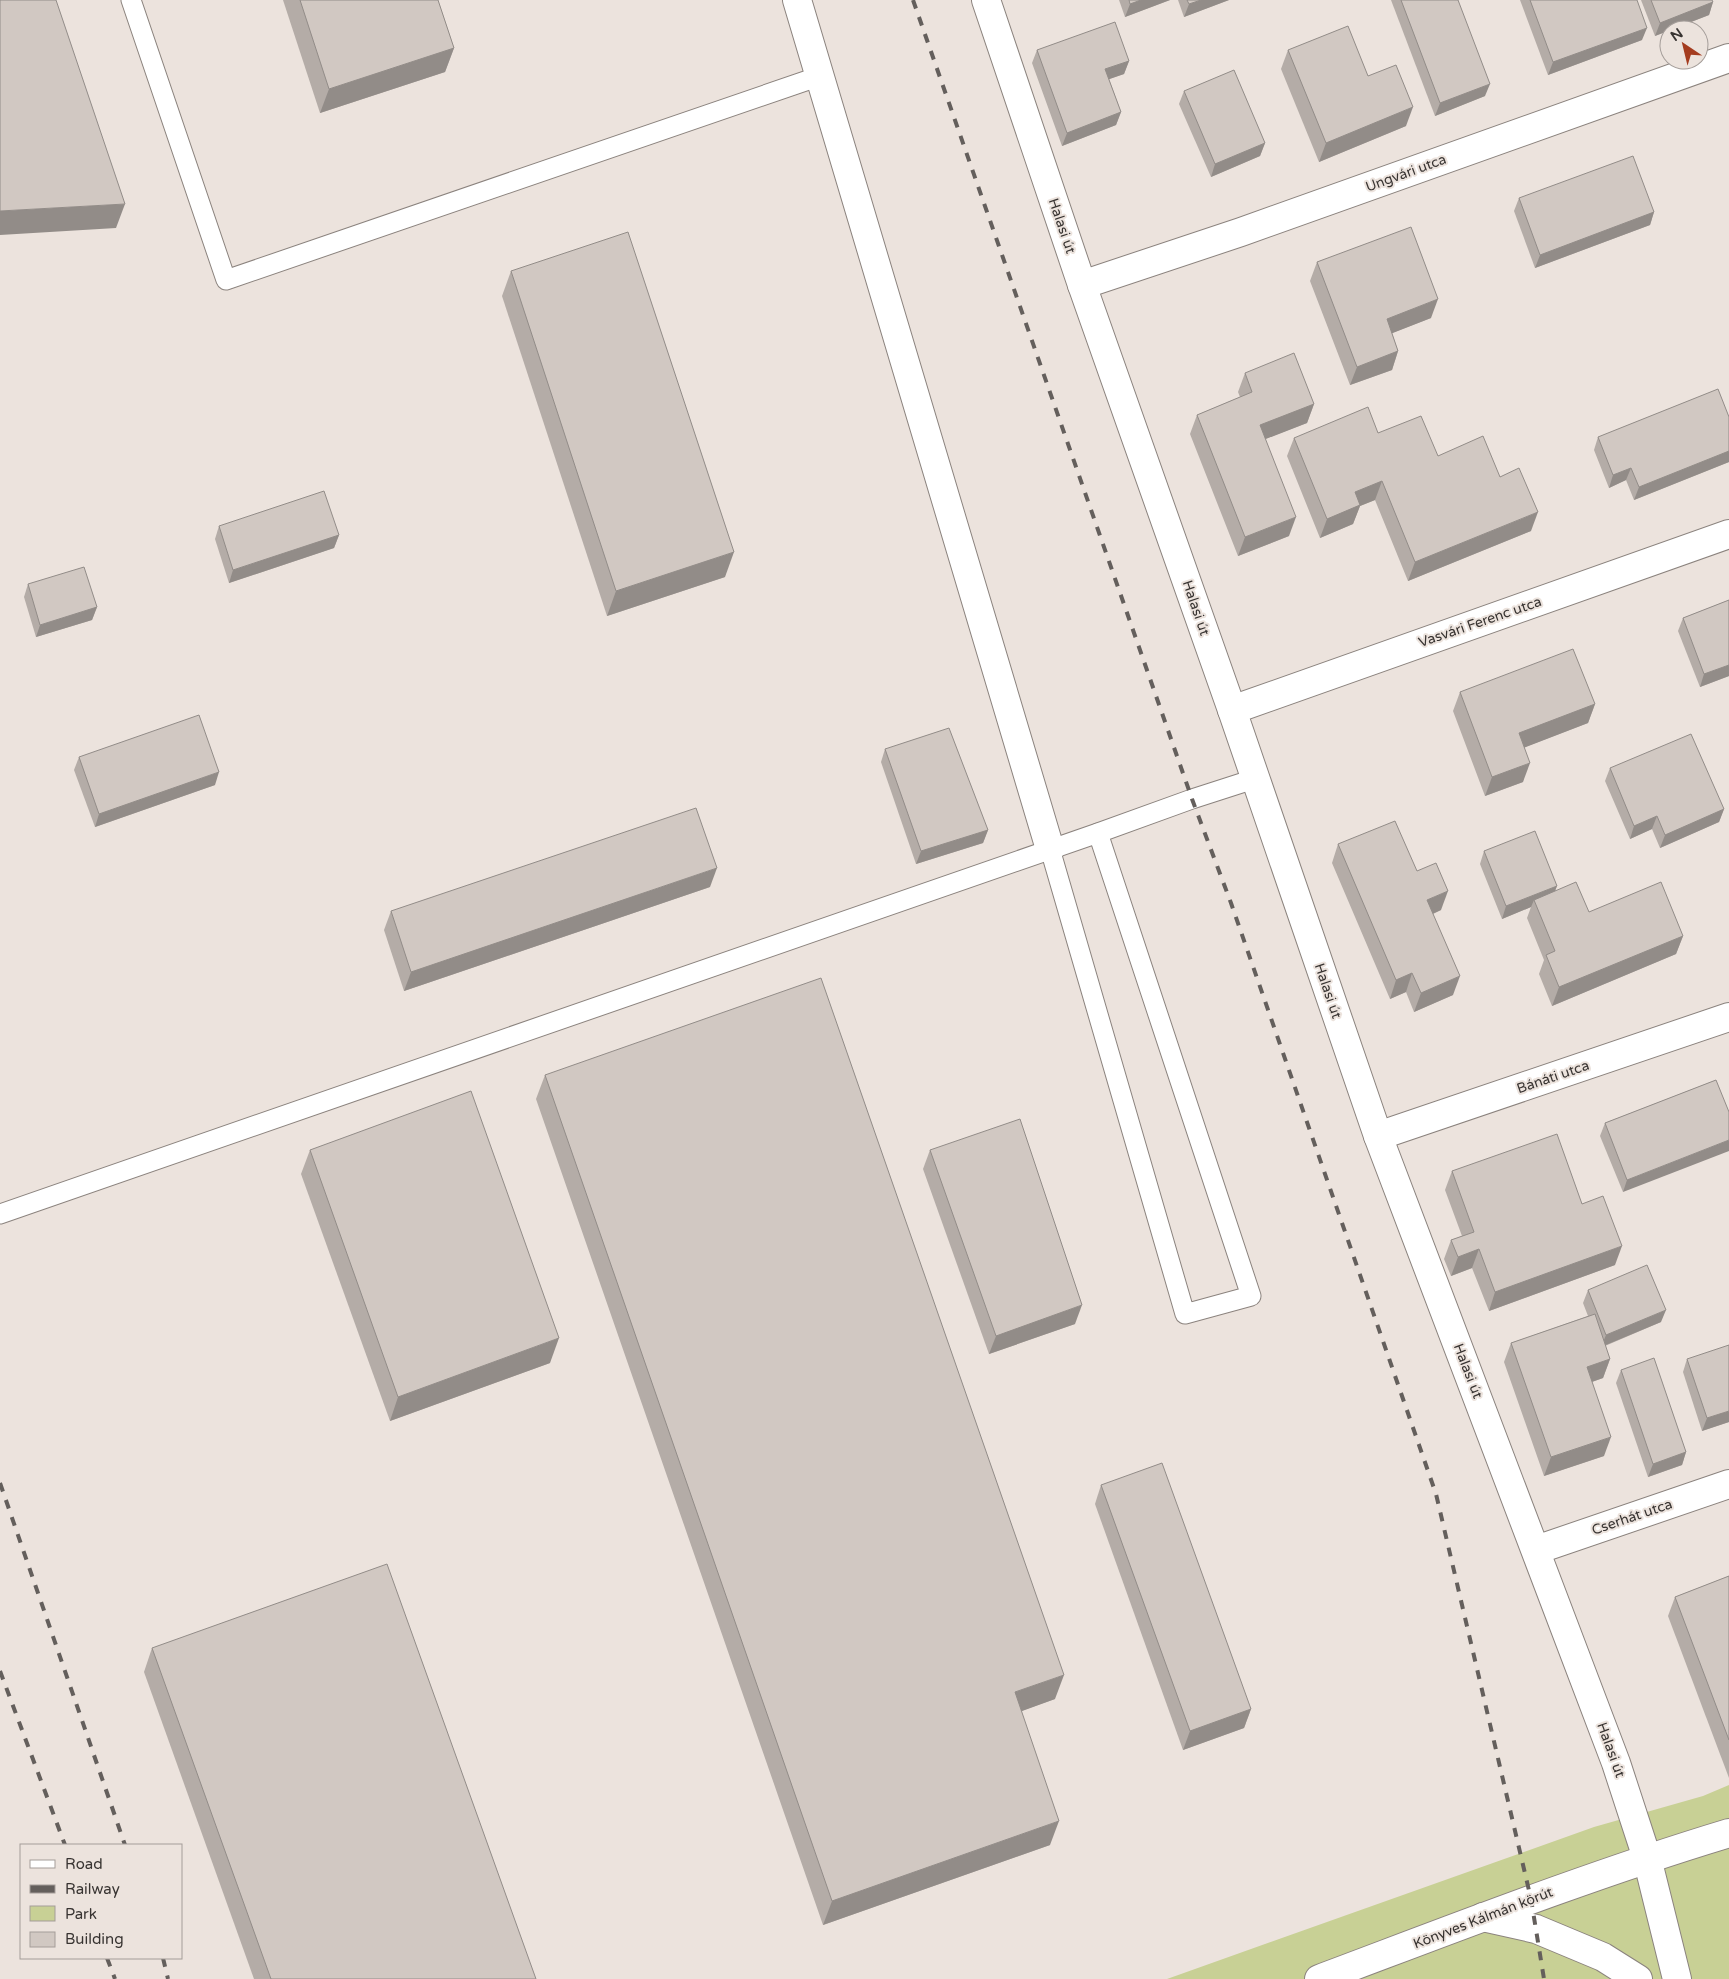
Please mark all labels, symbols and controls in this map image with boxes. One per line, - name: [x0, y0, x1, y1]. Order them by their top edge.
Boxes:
- north arrow: [1659, 20, 1709, 70]
- text: N: [1667, 25, 1686, 45]
- street label: Ungvári utca: [1363, 151, 1449, 195]
- street label: Halasi út: [1045, 196, 1080, 257]
- street label: Halasi út: [1179, 578, 1214, 639]
- street label: Vasvári Ferenc utca: [1416, 593, 1544, 651]
- street label: Halasi út: [1311, 961, 1346, 1022]
- street label: Bánáti utca: [1515, 1057, 1591, 1097]
- street label: Halasi út: [1450, 1341, 1486, 1401]
- street label: Cserhát utca: [1590, 1495, 1674, 1539]
- street label: Halasi út: [1593, 1720, 1629, 1781]
- legend: [20, 1844, 182, 1959]
- text: Road: [65, 1855, 103, 1873]
- text: Railway: [65, 1880, 120, 1898]
- street label: Könyves Kálmán körút: [1411, 1883, 1556, 1953]
- text: Park: [65, 1905, 97, 1923]
- text: Building: [65, 1930, 124, 1948]

